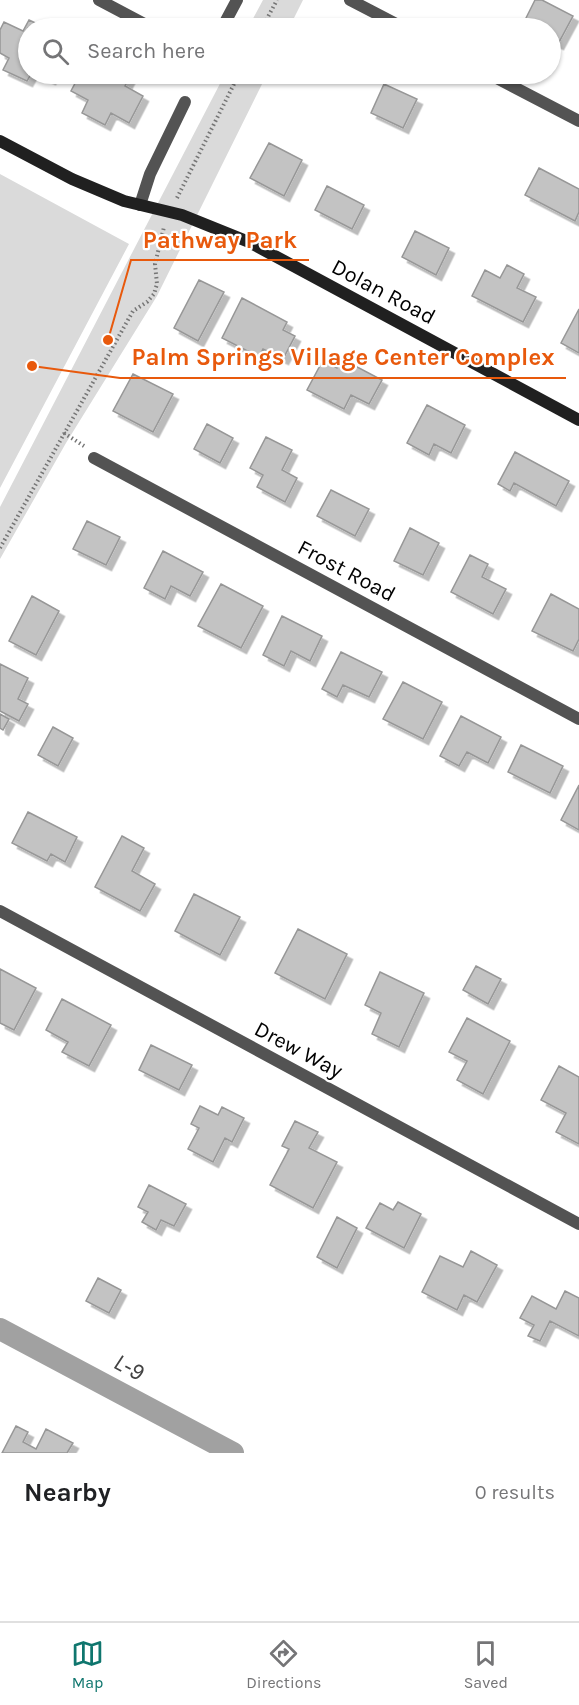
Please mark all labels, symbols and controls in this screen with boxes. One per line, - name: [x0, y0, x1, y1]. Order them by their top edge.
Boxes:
- search box: [18, 18, 561, 84]
- icon: search: [39, 35, 72, 68]
- text: Search here: [87, 38, 205, 64]
- callout: Pathway Park: [131, 218, 309, 260]
- text: Pathway Park: [143, 226, 297, 254]
- street label: Dolan Road: [327, 254, 440, 330]
- callout: Palm Springs Village Center Complex: [120, 336, 566, 378]
- text: Palm Springs Village Center Complex: [132, 343, 554, 371]
- street label: Frost Road: [293, 534, 400, 608]
- street label: Drew Way: [250, 1016, 347, 1084]
- water label: L-9: [109, 1348, 149, 1387]
- text: Nearby: [24, 1477, 111, 1508]
- text: 0 results: [475, 1481, 555, 1504]
- tab: Map: [71, 1637, 104, 1692]
- tab: Directions: [246, 1637, 321, 1692]
- tab: Saved: [464, 1637, 508, 1692]

